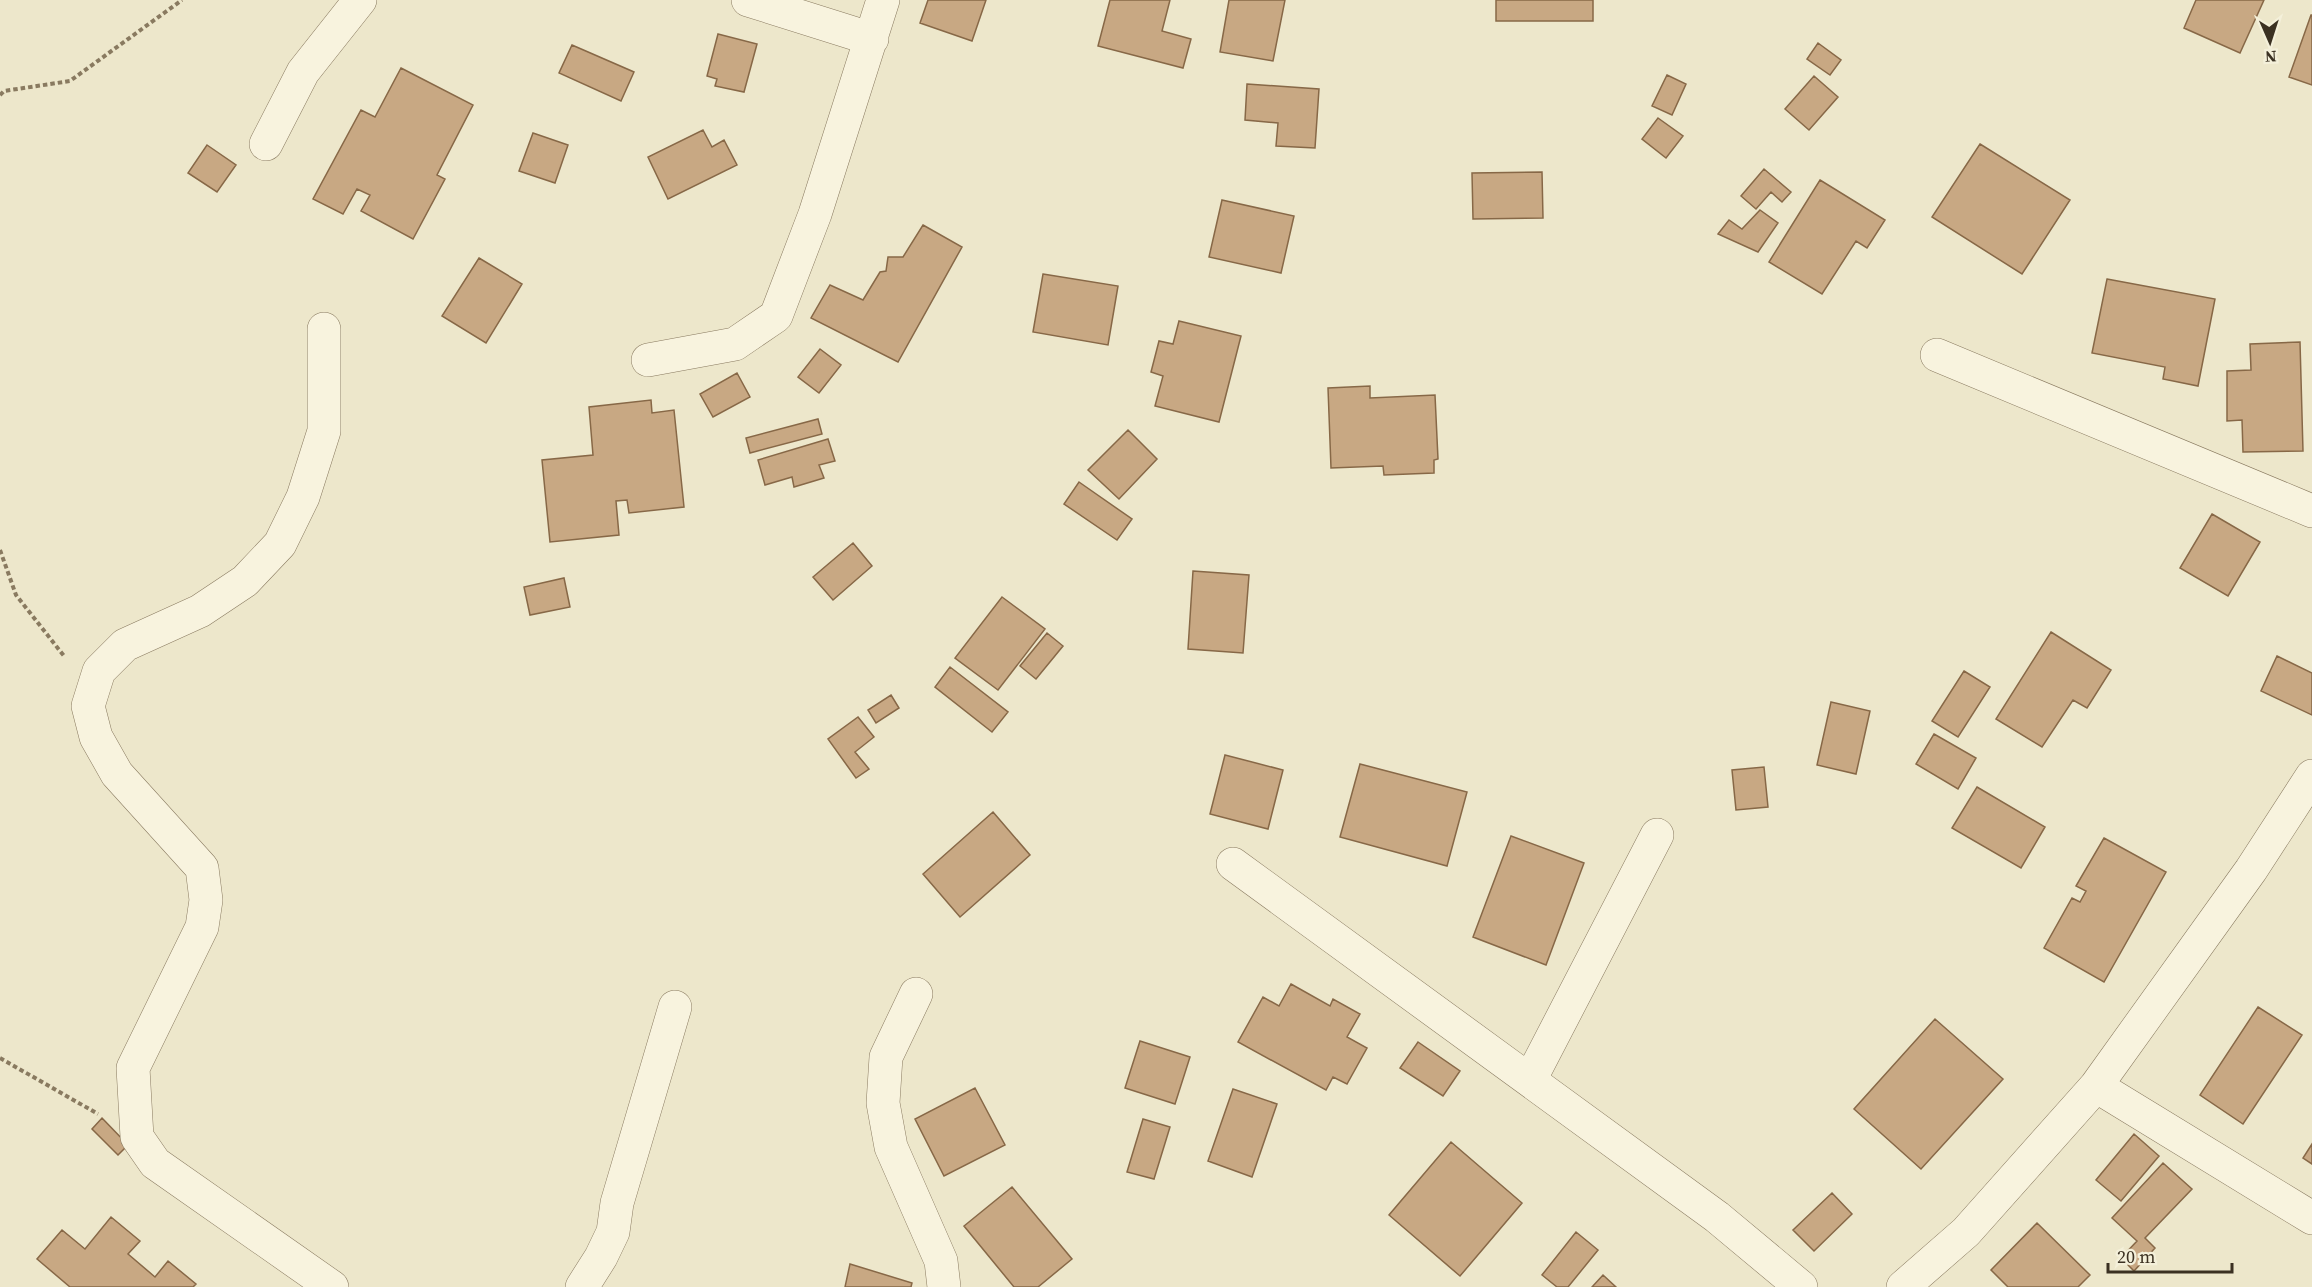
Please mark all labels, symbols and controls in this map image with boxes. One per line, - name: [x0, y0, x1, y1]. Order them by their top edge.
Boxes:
- north arrow: [2240, 12, 2300, 72]
- text: N: [2264, 46, 2277, 68]
- scale bar: [2108, 1236, 2232, 1274]
- text: 20 m: [2117, 1244, 2155, 1269]

